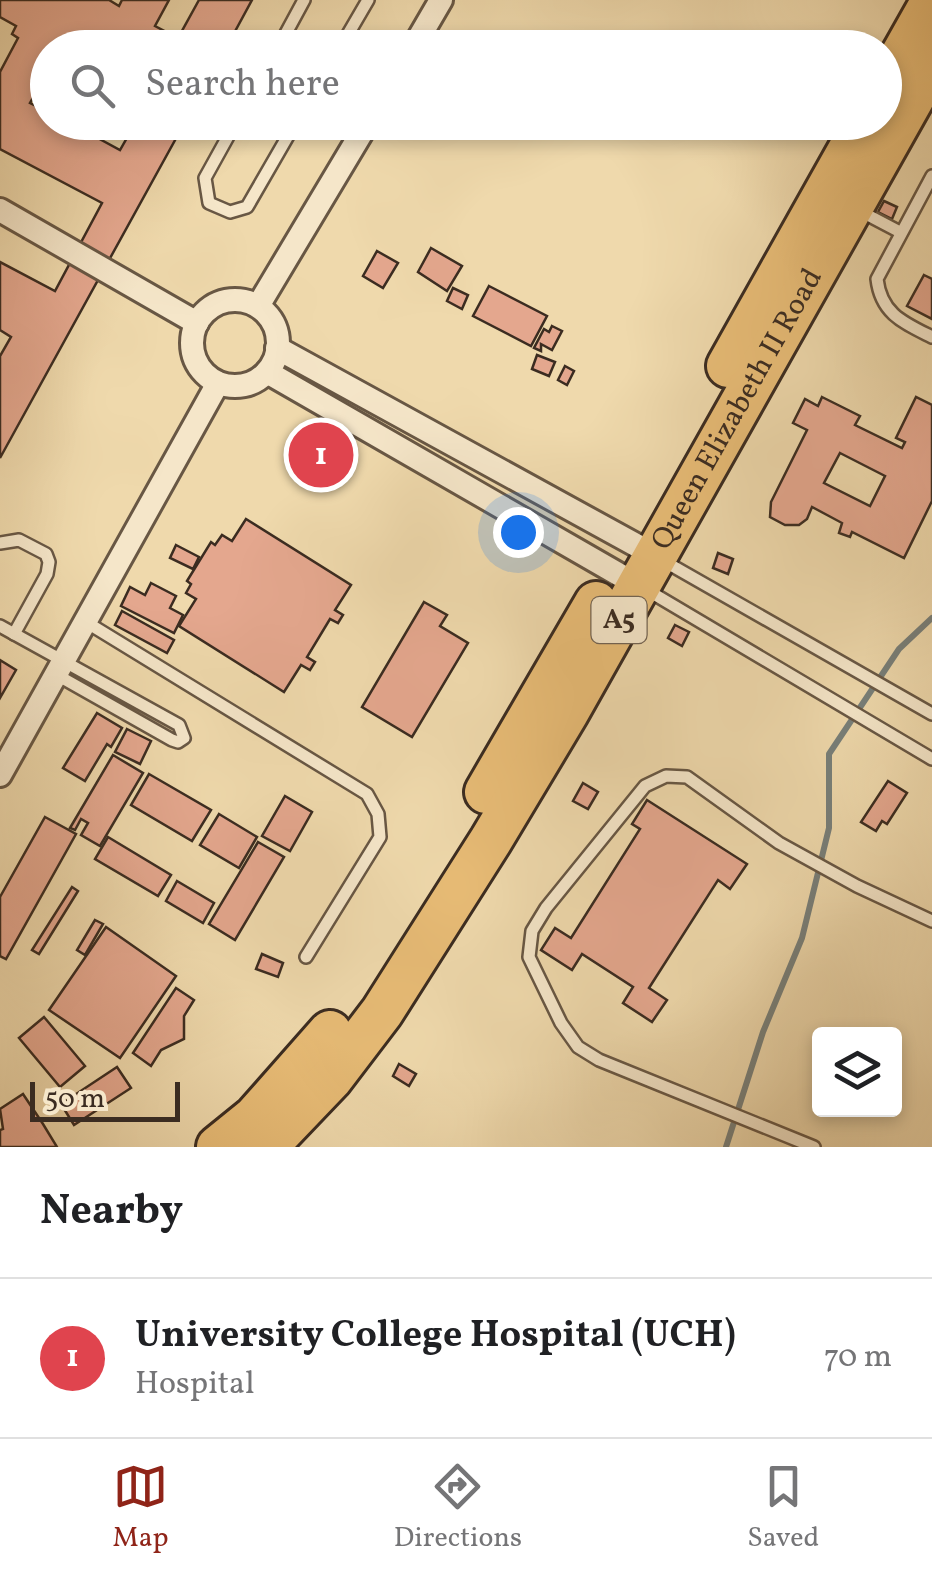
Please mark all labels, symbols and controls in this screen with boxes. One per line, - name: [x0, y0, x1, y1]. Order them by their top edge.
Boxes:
- search box: [30, 30, 902, 140]
- icon: search: [65, 58, 120, 113]
- text: Search here: [145, 59, 340, 112]
- street label: Queen Elizabeth II Road: [642, 261, 834, 558]
- pin: 1: [288, 418, 354, 492]
- your location: [493, 507, 544, 558]
- road number: A5: [592, 597, 646, 643]
- map controls: [812, 1027, 902, 1117]
- button: layers: [812, 1027, 902, 1117]
- scale bar: [30, 1077, 180, 1122]
- text: 50 m: [45, 1080, 105, 1119]
- text: Nearby: [40, 1183, 183, 1242]
- text: University College Hospital (UCH): [135, 1310, 736, 1363]
- text: 1: [66, 1336, 79, 1380]
- text: 70 m: [824, 1336, 892, 1380]
- text: Hospital: [135, 1363, 255, 1407]
- tab: Map: [113, 1459, 169, 1558]
- tab: Directions: [394, 1459, 522, 1558]
- tab: Saved: [747, 1459, 819, 1558]

